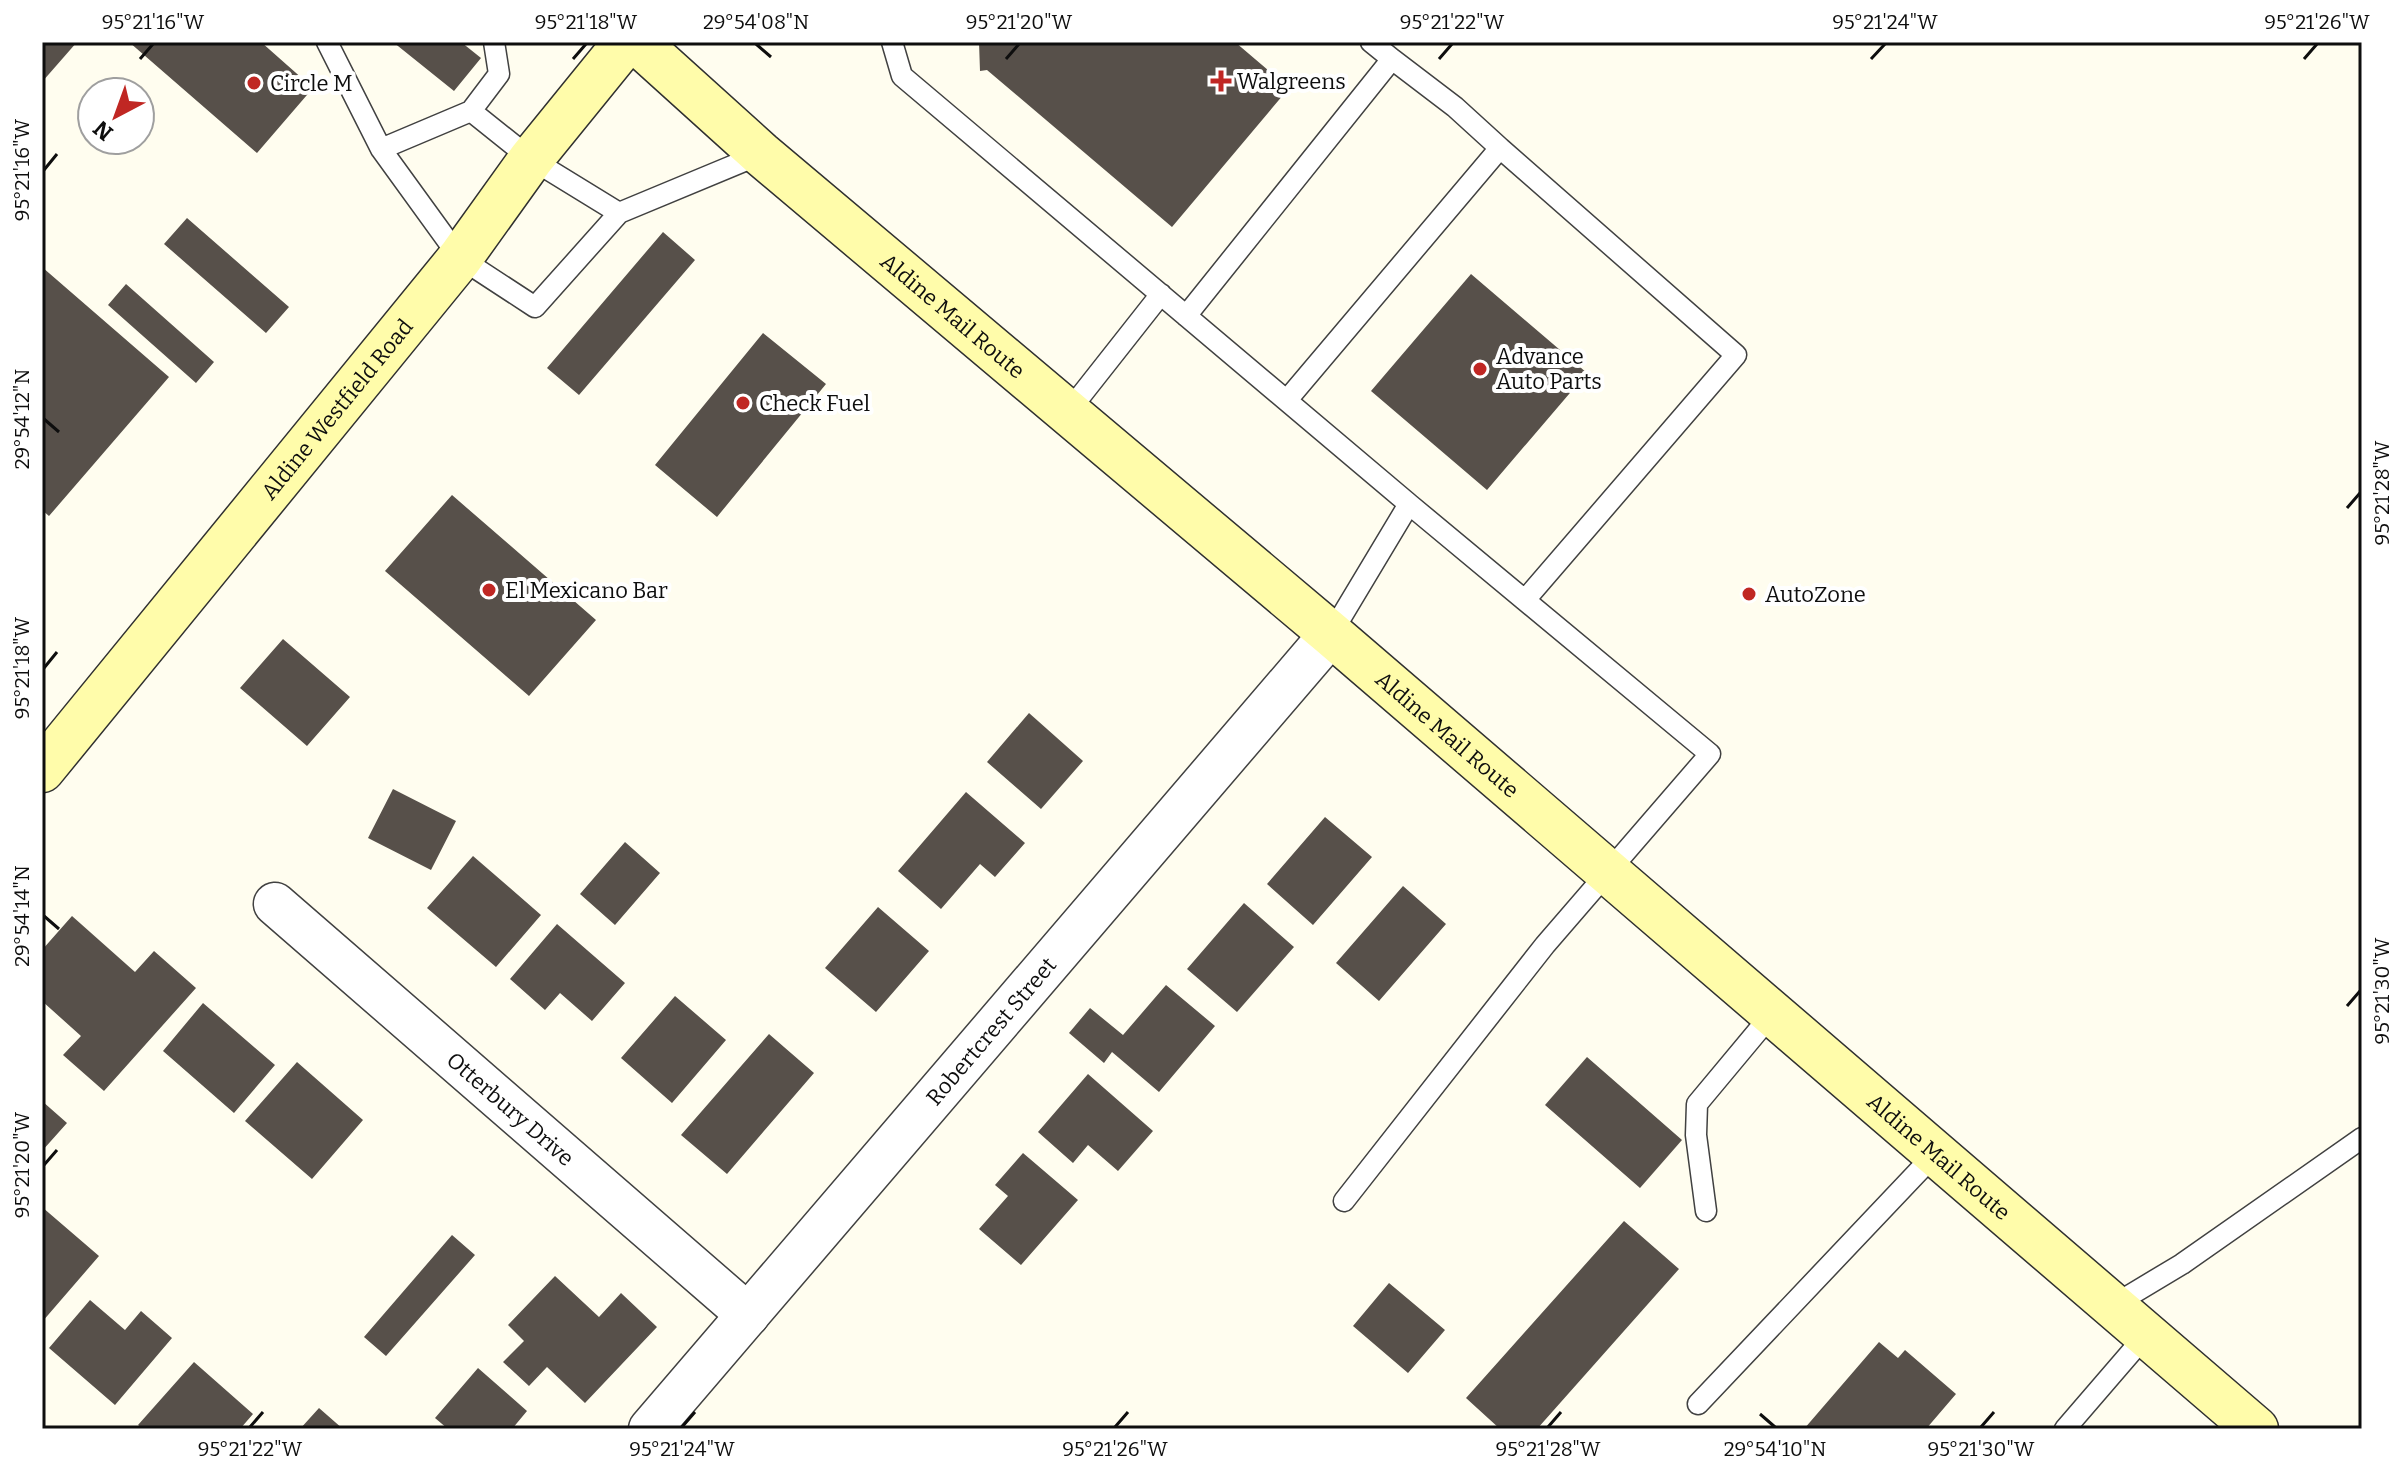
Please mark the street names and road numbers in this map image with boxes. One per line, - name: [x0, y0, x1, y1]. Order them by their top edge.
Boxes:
- street label: Aldine Mail Route: [875, 248, 1030, 384]
- street label: Aldine Westfield Road: [255, 314, 419, 505]
- street label: Aldine Mail Route: [1370, 666, 1524, 804]
- street label: Robertcrest Street: [920, 952, 1062, 1111]
- street label: Otterbury Drive: [441, 1046, 579, 1172]
- street label: Aldine Mail Route: [1862, 1088, 2016, 1226]

